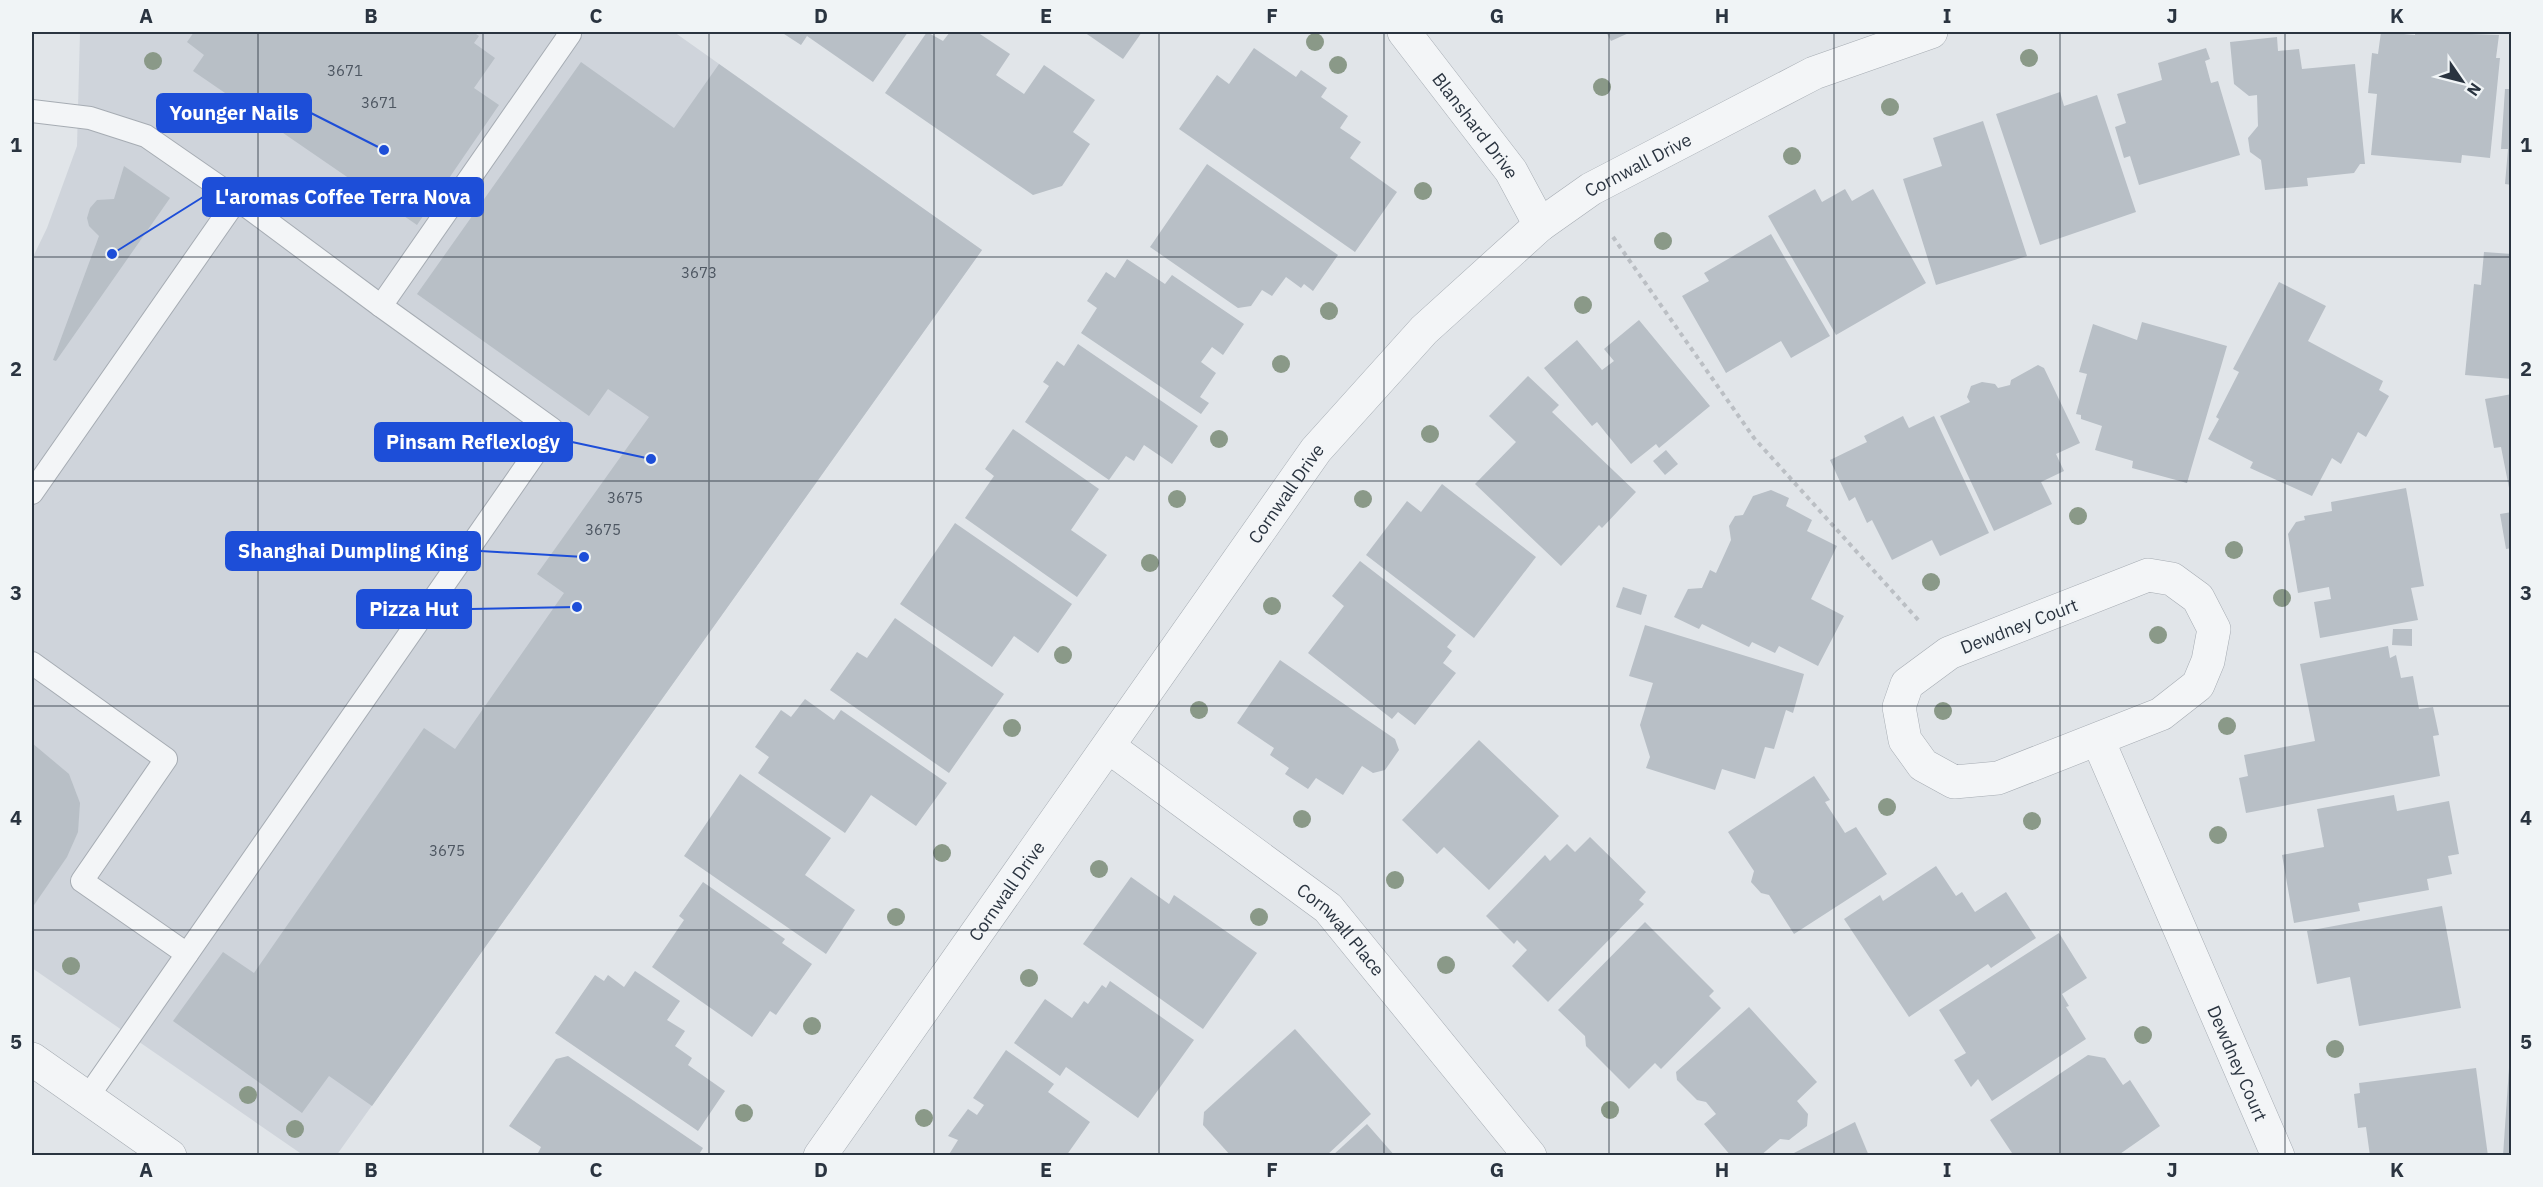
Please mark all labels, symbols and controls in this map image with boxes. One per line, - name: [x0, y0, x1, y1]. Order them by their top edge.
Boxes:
- text: A: [139, 2, 153, 29]
- text: B: [364, 2, 378, 29]
- text: C: [589, 2, 603, 29]
- text: D: [814, 2, 828, 29]
- text: E: [1040, 2, 1052, 29]
- text: F: [1266, 2, 1278, 29]
- text: G: [1490, 2, 1504, 29]
- text: H: [1715, 2, 1729, 29]
- text: I: [1943, 2, 1951, 29]
- text: J: [2166, 2, 2178, 29]
- text: K: [2390, 2, 2404, 29]
- north arrow: [2432, 51, 2492, 111]
- house number: 3671: [327, 61, 363, 80]
- street label: Blanshard Drive: [1428, 68, 1524, 182]
- text: N: [2463, 79, 2486, 100]
- house number: 3671: [361, 93, 397, 112]
- callout: Younger Nails: [157, 94, 311, 132]
- text: Younger Nails: [169, 99, 299, 126]
- street label: Cornwall Drive: [1580, 127, 1695, 202]
- text: 1: [10, 131, 22, 158]
- text: 1: [2520, 131, 2532, 158]
- callout: L'aromas Coffee Terra Nova: [203, 178, 483, 216]
- text: L'aromas Coffee Terra Nova: [215, 183, 471, 210]
- house number: 3673: [681, 263, 717, 282]
- text: 2: [10, 355, 22, 382]
- text: 2: [2520, 355, 2532, 382]
- callout: Pinsam Reflexlogy: [375, 423, 572, 461]
- text: Pinsam Reflexlogy: [386, 428, 560, 455]
- street label: Cornwall Drive: [1243, 438, 1328, 548]
- house number: 3675: [607, 488, 643, 507]
- house number: 3675: [585, 520, 621, 539]
- callout: Shanghai Dumpling King: [226, 532, 480, 570]
- text: Shanghai Dumpling King: [238, 537, 469, 564]
- text: 3: [10, 579, 22, 606]
- text: 3: [2520, 579, 2532, 606]
- callout: Pizza Hut: [357, 590, 471, 628]
- street label: Dewdney Court: [1957, 593, 2081, 659]
- text: Pizza Hut: [369, 595, 459, 622]
- text: 4: [10, 804, 22, 831]
- text: 4: [2520, 804, 2532, 831]
- street label: Cornwall Drive: [963, 836, 1049, 945]
- house number: 3675: [429, 841, 465, 860]
- street label: Cornwall Place: [1292, 878, 1390, 980]
- street label: Dewdney Court: [2203, 1002, 2273, 1124]
- text: 5: [10, 1028, 22, 1055]
- text: 5: [2520, 1028, 2532, 1055]
- text: A: [139, 1156, 153, 1183]
- text: B: [364, 1156, 378, 1183]
- text: C: [589, 1156, 603, 1183]
- text: D: [814, 1156, 828, 1183]
- text: E: [1040, 1156, 1052, 1183]
- text: F: [1266, 1156, 1278, 1183]
- text: G: [1490, 1156, 1504, 1183]
- text: H: [1715, 1156, 1729, 1183]
- text: I: [1943, 1156, 1951, 1183]
- text: J: [2166, 1156, 2178, 1183]
- text: K: [2390, 1156, 2404, 1183]

